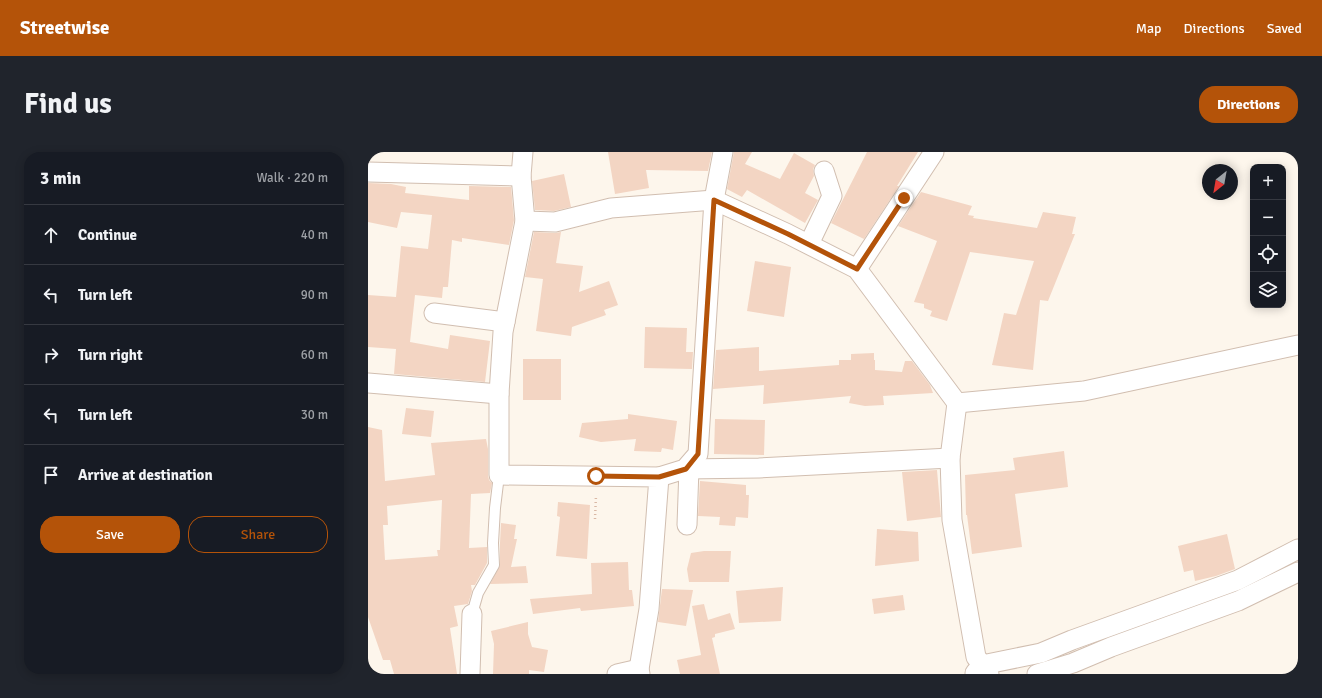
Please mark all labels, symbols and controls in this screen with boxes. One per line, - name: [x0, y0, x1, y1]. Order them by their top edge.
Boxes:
- text: Streetwise: [20, 16, 110, 40]
- text: Map: [1136, 20, 1162, 37]
- text: Directions: [1184, 20, 1245, 37]
- text: Saved: [1267, 20, 1302, 37]
- button: Directions: [1199, 86, 1298, 123]
- text: Find us: [24, 87, 112, 121]
- north arrow: [1202, 164, 1238, 200]
- map controls: [1250, 164, 1286, 308]
- button: +: [1250, 164, 1286, 200]
- text: 3 min: [40, 168, 81, 189]
- text: Walk · 220 m: [257, 170, 328, 186]
- route end: [895, 189, 913, 207]
- button: −: [1250, 200, 1286, 236]
- icon: ahead: [40, 224, 62, 246]
- text: Continue: [78, 226, 137, 244]
- text: 40 m: [301, 227, 328, 243]
- button: locate: [1250, 236, 1286, 272]
- button: layers: [1250, 272, 1286, 308]
- icon: left: [40, 284, 62, 306]
- text: Turn left: [78, 286, 132, 304]
- text: 90 m: [301, 287, 328, 303]
- icon: right: [40, 344, 62, 366]
- text: Turn right: [78, 346, 143, 364]
- text: 60 m: [301, 347, 328, 363]
- icon: left: [40, 404, 62, 426]
- text: Turn left: [78, 406, 132, 424]
- text: 30 m: [301, 407, 328, 423]
- icon: arrive: [40, 464, 62, 486]
- text: Arrive at destination: [78, 466, 213, 484]
- route start: [587, 467, 605, 485]
- button: Save: [40, 516, 180, 553]
- button: Share: [188, 516, 328, 553]

